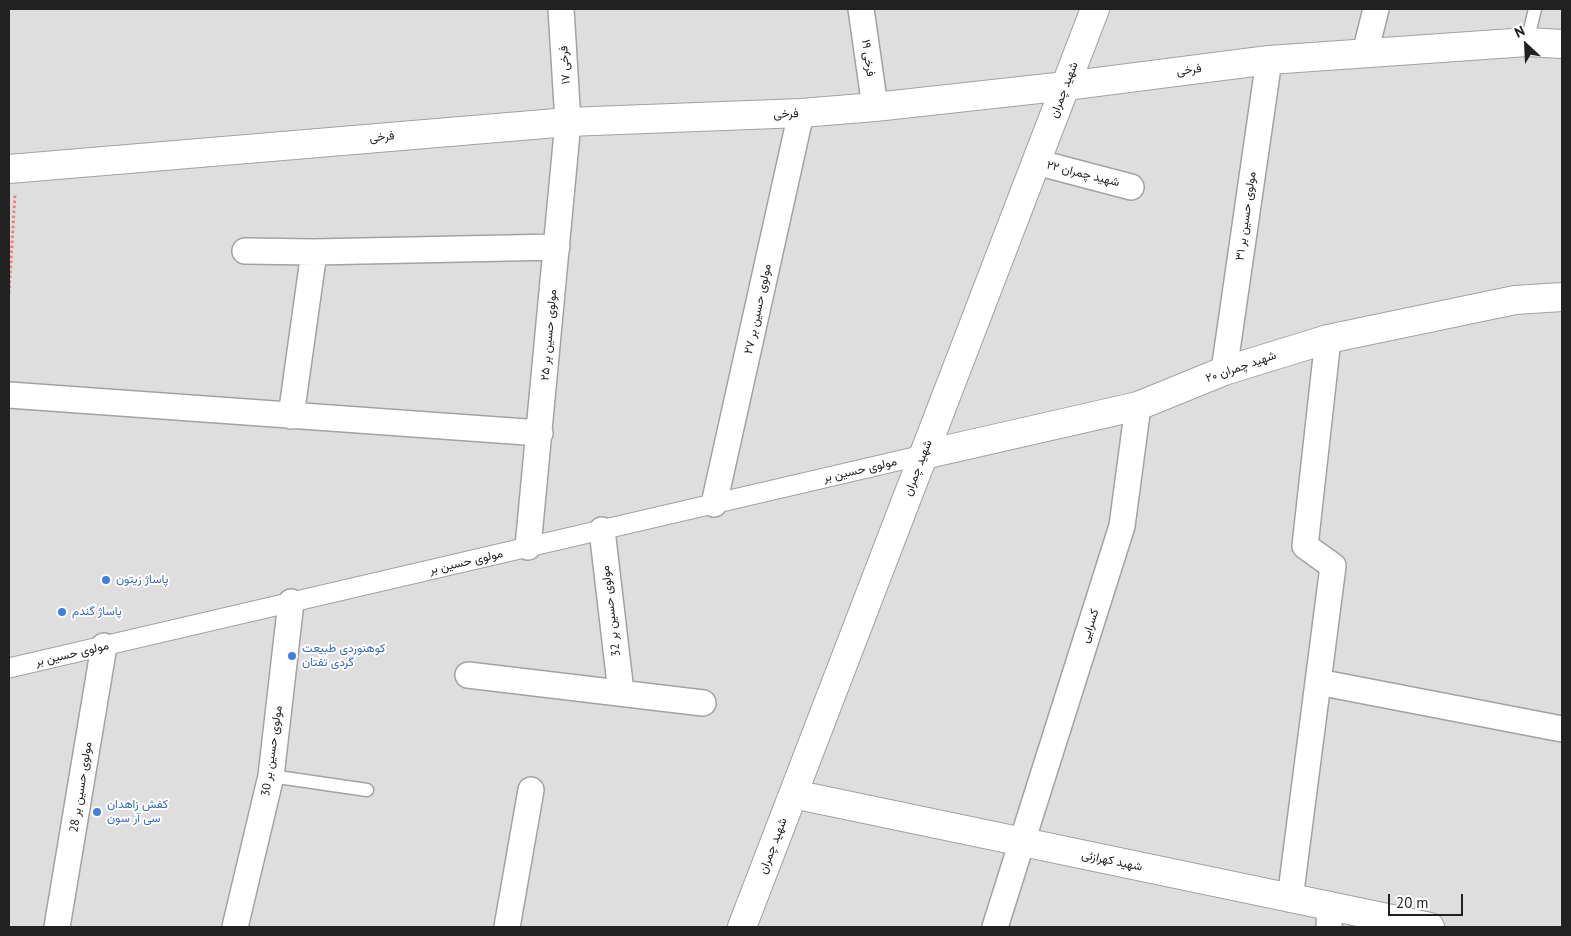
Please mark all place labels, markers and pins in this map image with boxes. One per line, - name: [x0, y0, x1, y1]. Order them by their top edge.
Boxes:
- place label: پاساژ زیتون: [116, 573, 168, 587]
- marker: پاساژ زیتون: [100, 574, 112, 586]
- place label: پاساژ گندم: [72, 605, 122, 619]
- marker: پاساژ گندم: [56, 606, 68, 618]
- place label: کوهنوردی طبیعت گردی تفتان: [302, 642, 385, 670]
- marker: کوهنوردی طبیعت گردی تفتان: [286, 650, 298, 662]
- place label: کفش زاهدان سی آر سون: [107, 798, 168, 826]
- marker: کفش زاهدان سی آر سون: [91, 806, 103, 818]

